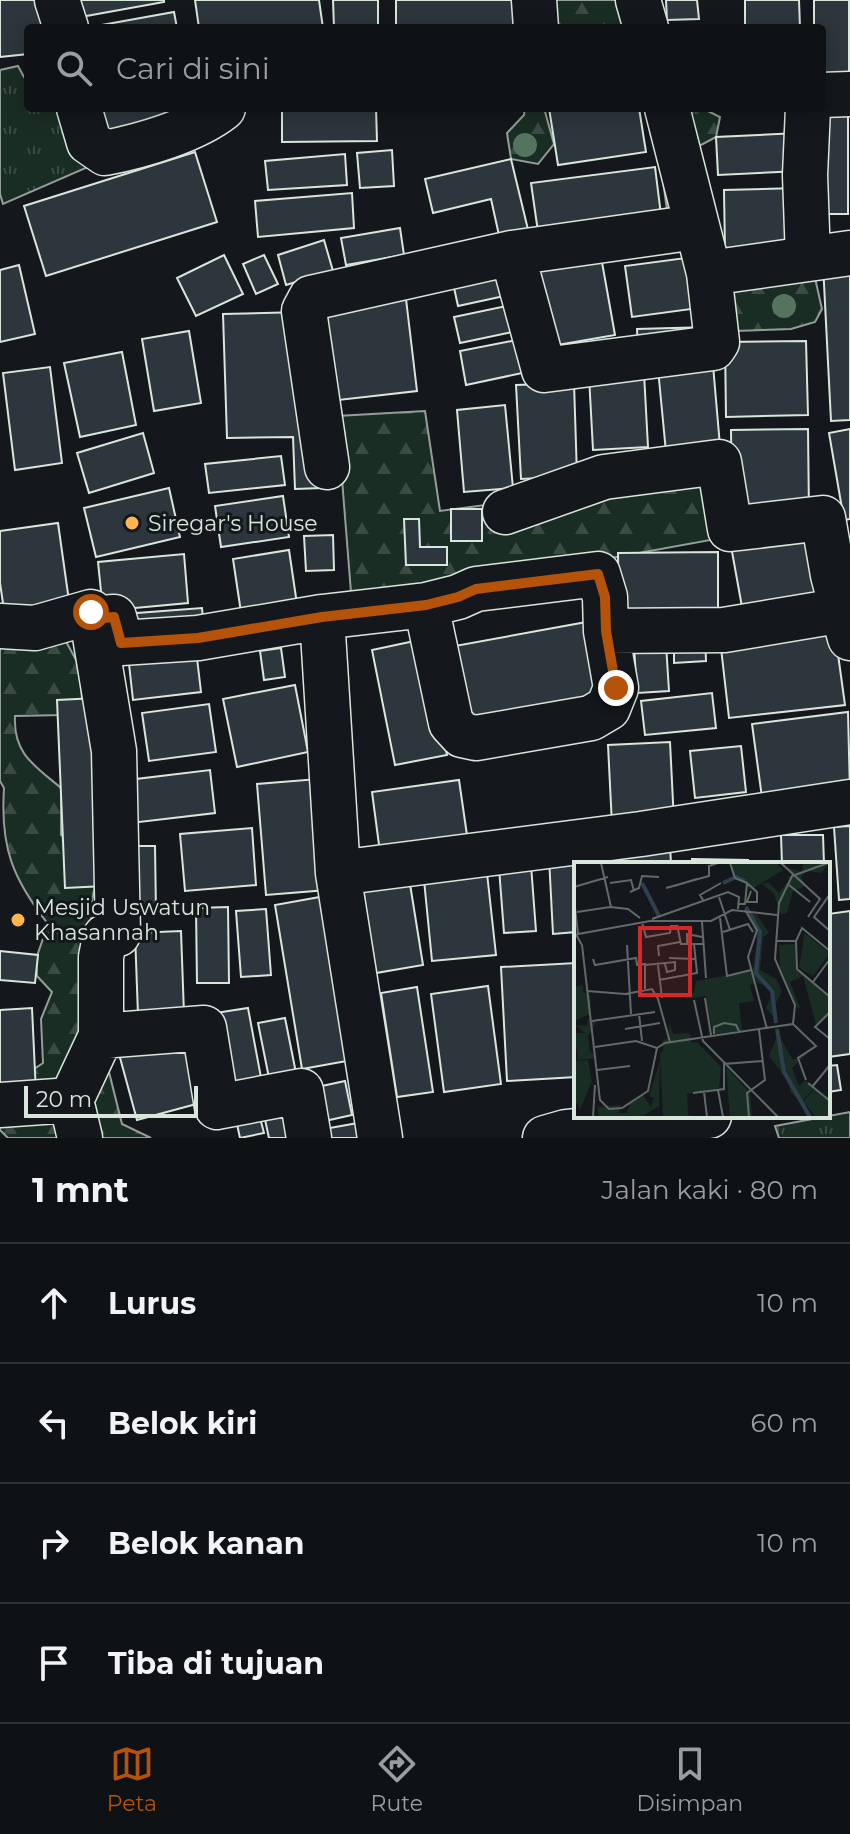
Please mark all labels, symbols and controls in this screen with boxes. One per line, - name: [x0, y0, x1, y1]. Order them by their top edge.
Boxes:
- search box: [24, 24, 826, 112]
- icon: search: [52, 46, 96, 90]
- text: Cari di sini: [116, 50, 270, 87]
- place label: Siregar's House: [148, 510, 318, 537]
- marker: Siregar's House: [123, 514, 141, 532]
- route start: [73, 594, 109, 630]
- route end: [598, 670, 634, 706]
- inset map: [574, 862, 830, 1118]
- place label: Mesjid Uswatun Khasannah: [34, 894, 210, 946]
- marker: Mesjid Uswatun Khasannah: [9, 911, 27, 929]
- scale bar: [24, 1082, 198, 1118]
- text: 20 m: [36, 1086, 92, 1113]
- text: 1 mnt: [32, 1169, 129, 1211]
- text: Jalan kaki · 80 m: [601, 1174, 818, 1206]
- icon: ahead: [32, 1281, 76, 1325]
- text: Lurus: [108, 1285, 196, 1322]
- text: 10 m: [757, 1287, 818, 1319]
- icon: left: [32, 1401, 76, 1445]
- text: Belok kiri: [108, 1405, 257, 1442]
- text: 60 m: [751, 1407, 818, 1439]
- icon: right: [32, 1521, 76, 1565]
- text: Belok kanan: [108, 1525, 305, 1562]
- text: 10 m: [757, 1527, 818, 1559]
- icon: arrive: [32, 1641, 76, 1685]
- text: Tiba di tujuan: [108, 1645, 324, 1682]
- tab: Peta: [107, 1742, 157, 1817]
- tab: Rute: [370, 1742, 423, 1817]
- tab: Disimpan: [636, 1742, 743, 1817]

